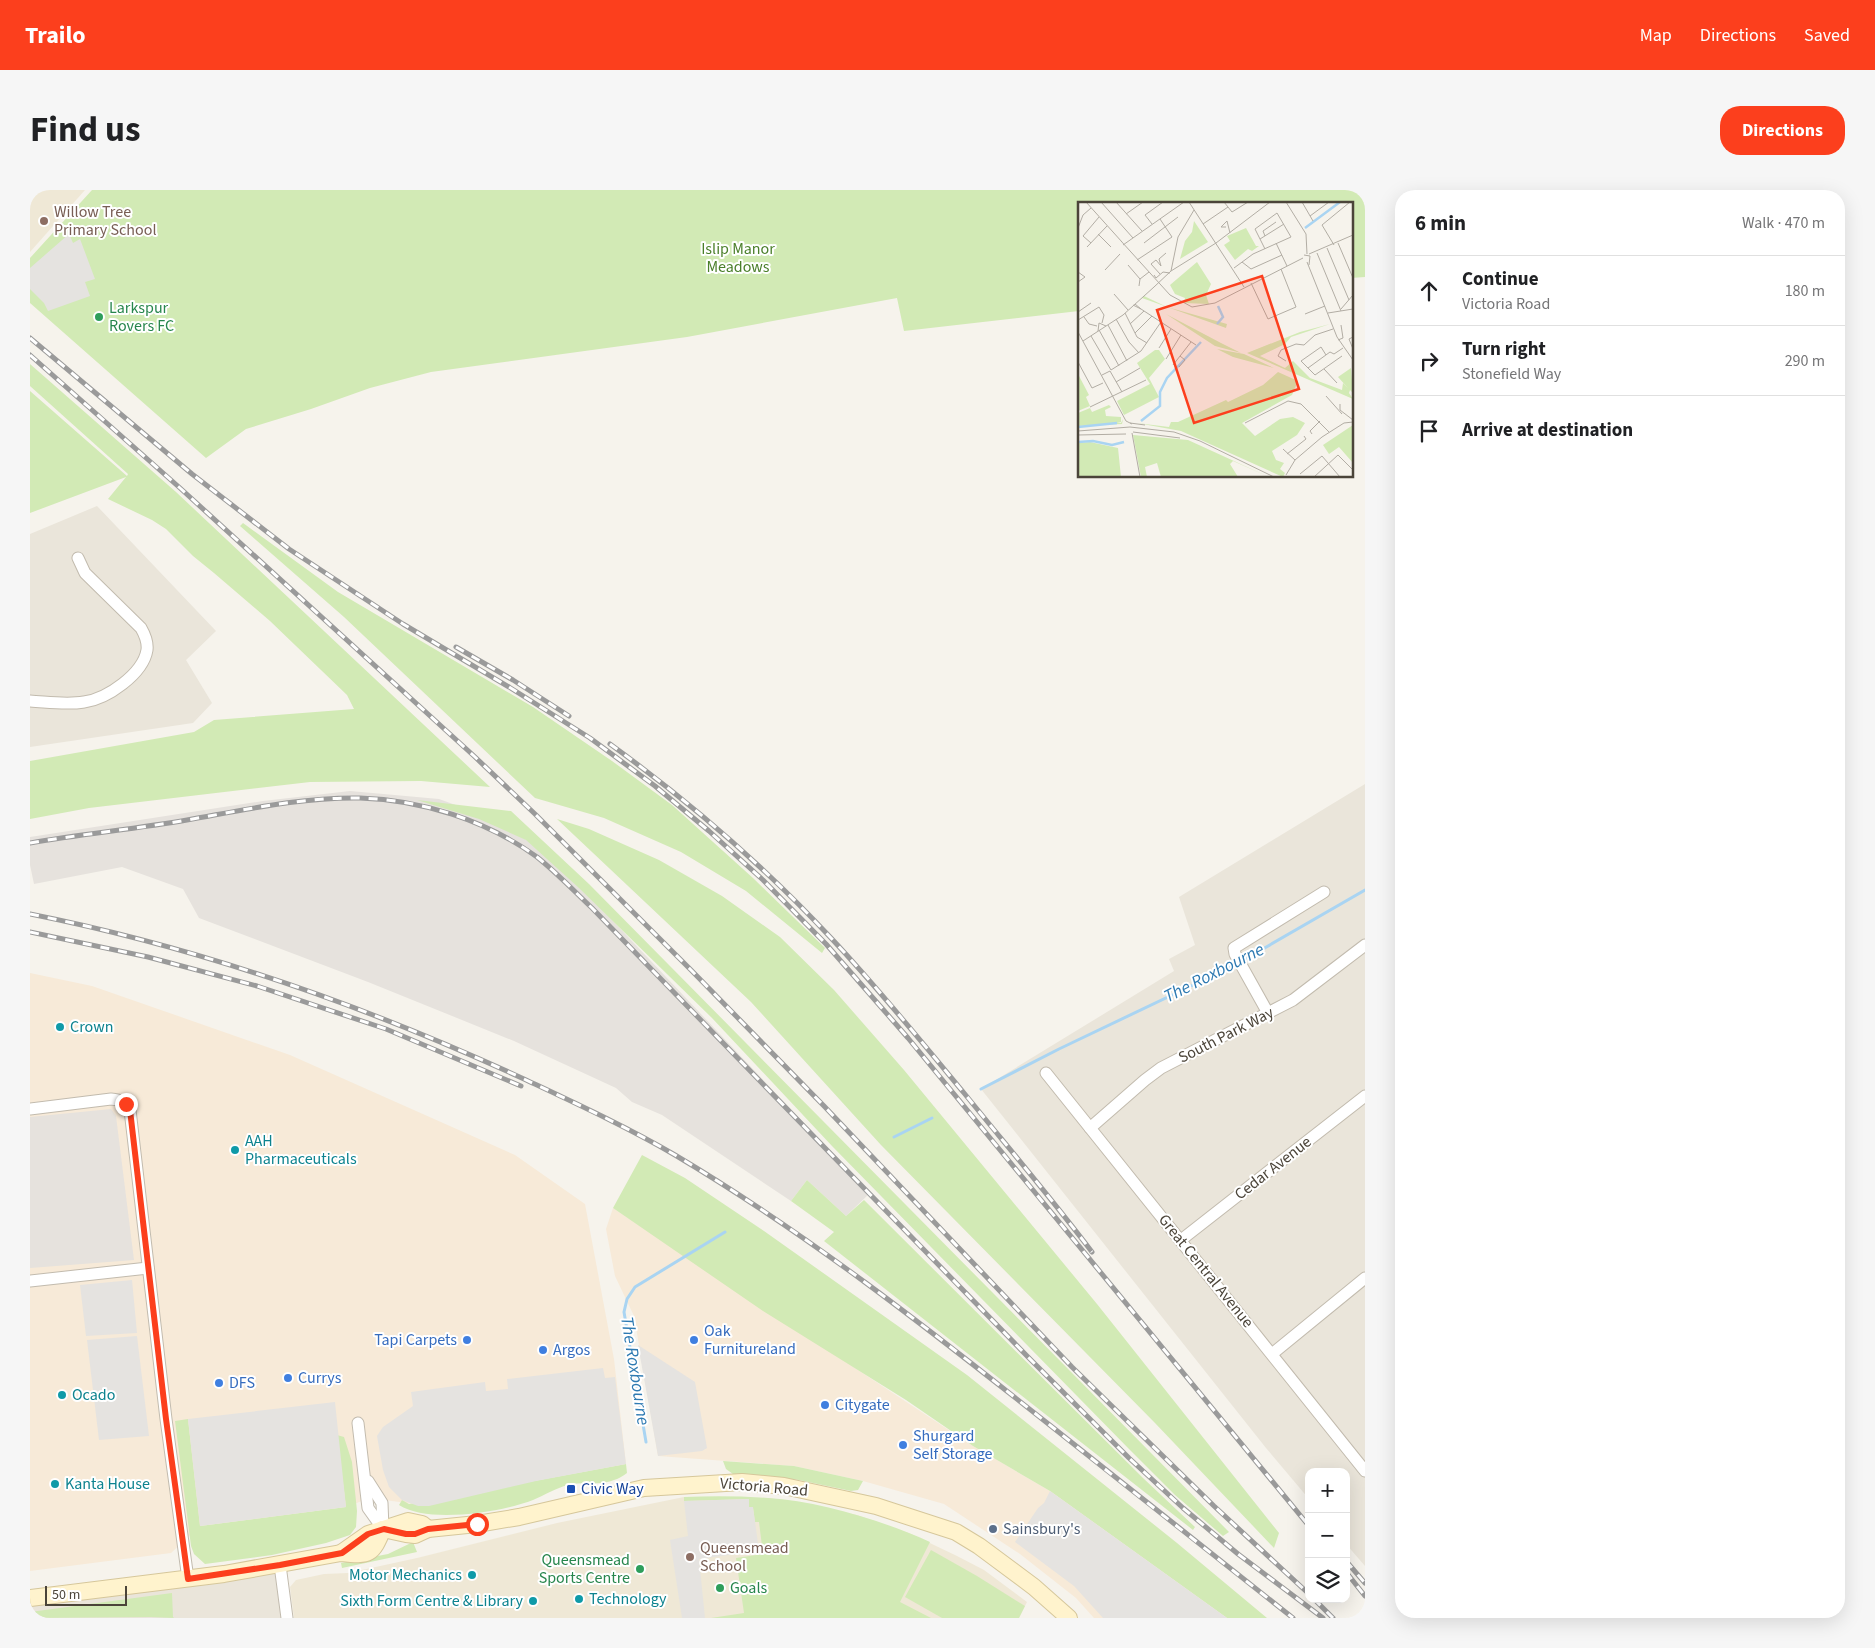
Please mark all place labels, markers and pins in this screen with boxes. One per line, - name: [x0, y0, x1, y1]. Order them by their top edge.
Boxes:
- place label: Willow Tree Primary School: [54, 201, 156, 241]
- marker: Willow Tree Primary School: [38, 215, 50, 227]
- place label: Larkspur Rovers FC: [109, 297, 174, 337]
- marker: Larkspur Rovers FC: [93, 311, 105, 323]
- place label: Crown: [70, 1016, 113, 1038]
- marker: Crown: [54, 1021, 66, 1033]
- place label: AAH Pharmaceuticals: [245, 1130, 357, 1170]
- marker: AAH Pharmaceuticals: [229, 1144, 241, 1156]
- place label: Oak Furnitureland: [704, 1320, 796, 1360]
- place label: Tapi Carpets: [374, 1329, 457, 1351]
- marker: Tapi Carpets: [461, 1334, 473, 1346]
- marker: Oak Furnitureland: [688, 1334, 700, 1346]
- place label: Argos: [553, 1339, 591, 1361]
- marker: Argos: [537, 1344, 549, 1356]
- place label: Currys: [298, 1367, 342, 1389]
- place label: DFS: [229, 1372, 255, 1394]
- marker: Currys: [282, 1372, 294, 1384]
- marker: DFS: [213, 1377, 225, 1389]
- place label: Ocado: [72, 1384, 115, 1406]
- marker: Ocado: [56, 1389, 68, 1401]
- place label: Citygate: [835, 1394, 890, 1416]
- marker: Citygate: [819, 1399, 831, 1411]
- place label: Shurgard Self Storage: [913, 1425, 993, 1465]
- marker: Shurgard Self Storage: [897, 1439, 909, 1451]
- place label: Kanta House: [65, 1473, 150, 1495]
- marker: Kanta House: [49, 1478, 61, 1490]
- place label: Civic Way: [581, 1478, 644, 1500]
- marker: Civic Way: [565, 1483, 577, 1495]
- place label: Sainsbury's: [1003, 1518, 1081, 1540]
- marker: Sainsbury's: [987, 1523, 999, 1535]
- place label: Queensmead School: [700, 1537, 789, 1577]
- place label: Queensmead Sports Centre: [539, 1549, 630, 1589]
- marker: Queensmead School: [684, 1551, 696, 1563]
- marker: Queensmead Sports Centre: [634, 1563, 646, 1575]
- place label: Motor Mechanics: [349, 1564, 462, 1586]
- marker: Motor Mechanics: [466, 1569, 478, 1581]
- place label: Goals: [730, 1577, 767, 1599]
- marker: Goals: [714, 1582, 726, 1594]
- place label: Technology: [589, 1588, 667, 1610]
- place label: Sixth Form Centre & Library: [340, 1590, 524, 1612]
- marker: Technology: [573, 1593, 585, 1605]
- marker: Sixth Form Centre & Library: [527, 1595, 539, 1607]

